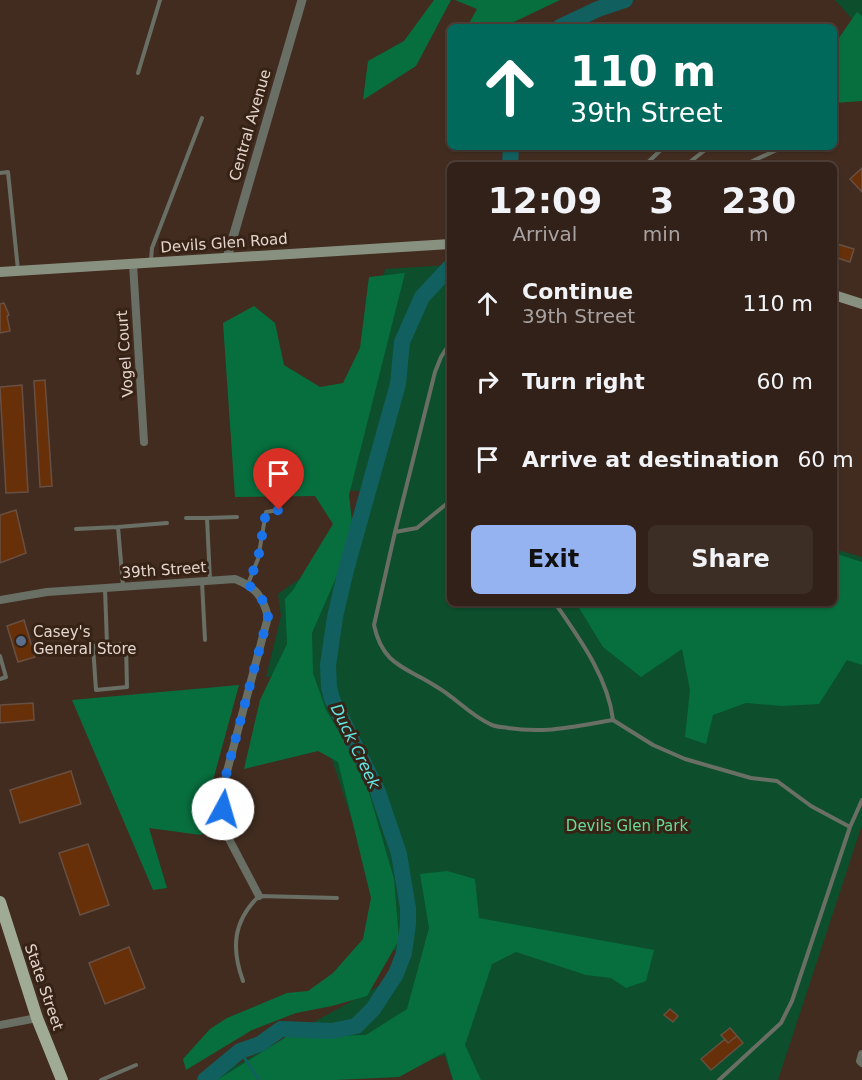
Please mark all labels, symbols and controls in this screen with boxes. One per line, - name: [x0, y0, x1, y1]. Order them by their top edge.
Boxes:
- text: 110 m: [570, 47, 716, 96]
- icon: ahead: [471, 48, 549, 126]
- street label: Central Avenue: [225, 67, 275, 183]
- text: 39th Street: [570, 97, 723, 128]
- text: 12:09: [488, 180, 602, 221]
- text: 3: [649, 180, 674, 221]
- text: 230: [721, 180, 796, 221]
- text: Arrival: [512, 222, 577, 246]
- text: min: [643, 222, 681, 246]
- text: m: [749, 222, 769, 246]
- street label: Devils Glen Road: [160, 230, 288, 256]
- text: Continue: [522, 279, 633, 304]
- icon: ahead: [471, 287, 504, 320]
- text: 110 m: [743, 291, 813, 316]
- text: 39th Street: [522, 304, 635, 328]
- street label: Vogel Court: [113, 310, 137, 398]
- icon: right: [471, 365, 504, 398]
- text: Turn right: [522, 369, 645, 394]
- text: 60 m: [757, 369, 813, 394]
- icon: arrive: [471, 443, 504, 476]
- text: Arrive at destination: [522, 447, 779, 472]
- text: 60 m: [797, 447, 854, 472]
- pin: [253, 448, 304, 510]
- icon: arrive: [262, 457, 295, 490]
- button: Exit: [471, 525, 636, 594]
- button: Share: [648, 525, 813, 594]
- street label: 39th Street: [121, 558, 207, 582]
- place label: Casey's General Store: [33, 623, 137, 658]
- marker: Casey's General Store: [14, 634, 28, 648]
- water label: Duck Creek: [327, 701, 385, 793]
- position arrow: [191, 777, 255, 841]
- park label: Devils Glen Park: [566, 817, 688, 835]
- street label: State Street: [21, 941, 67, 1033]

